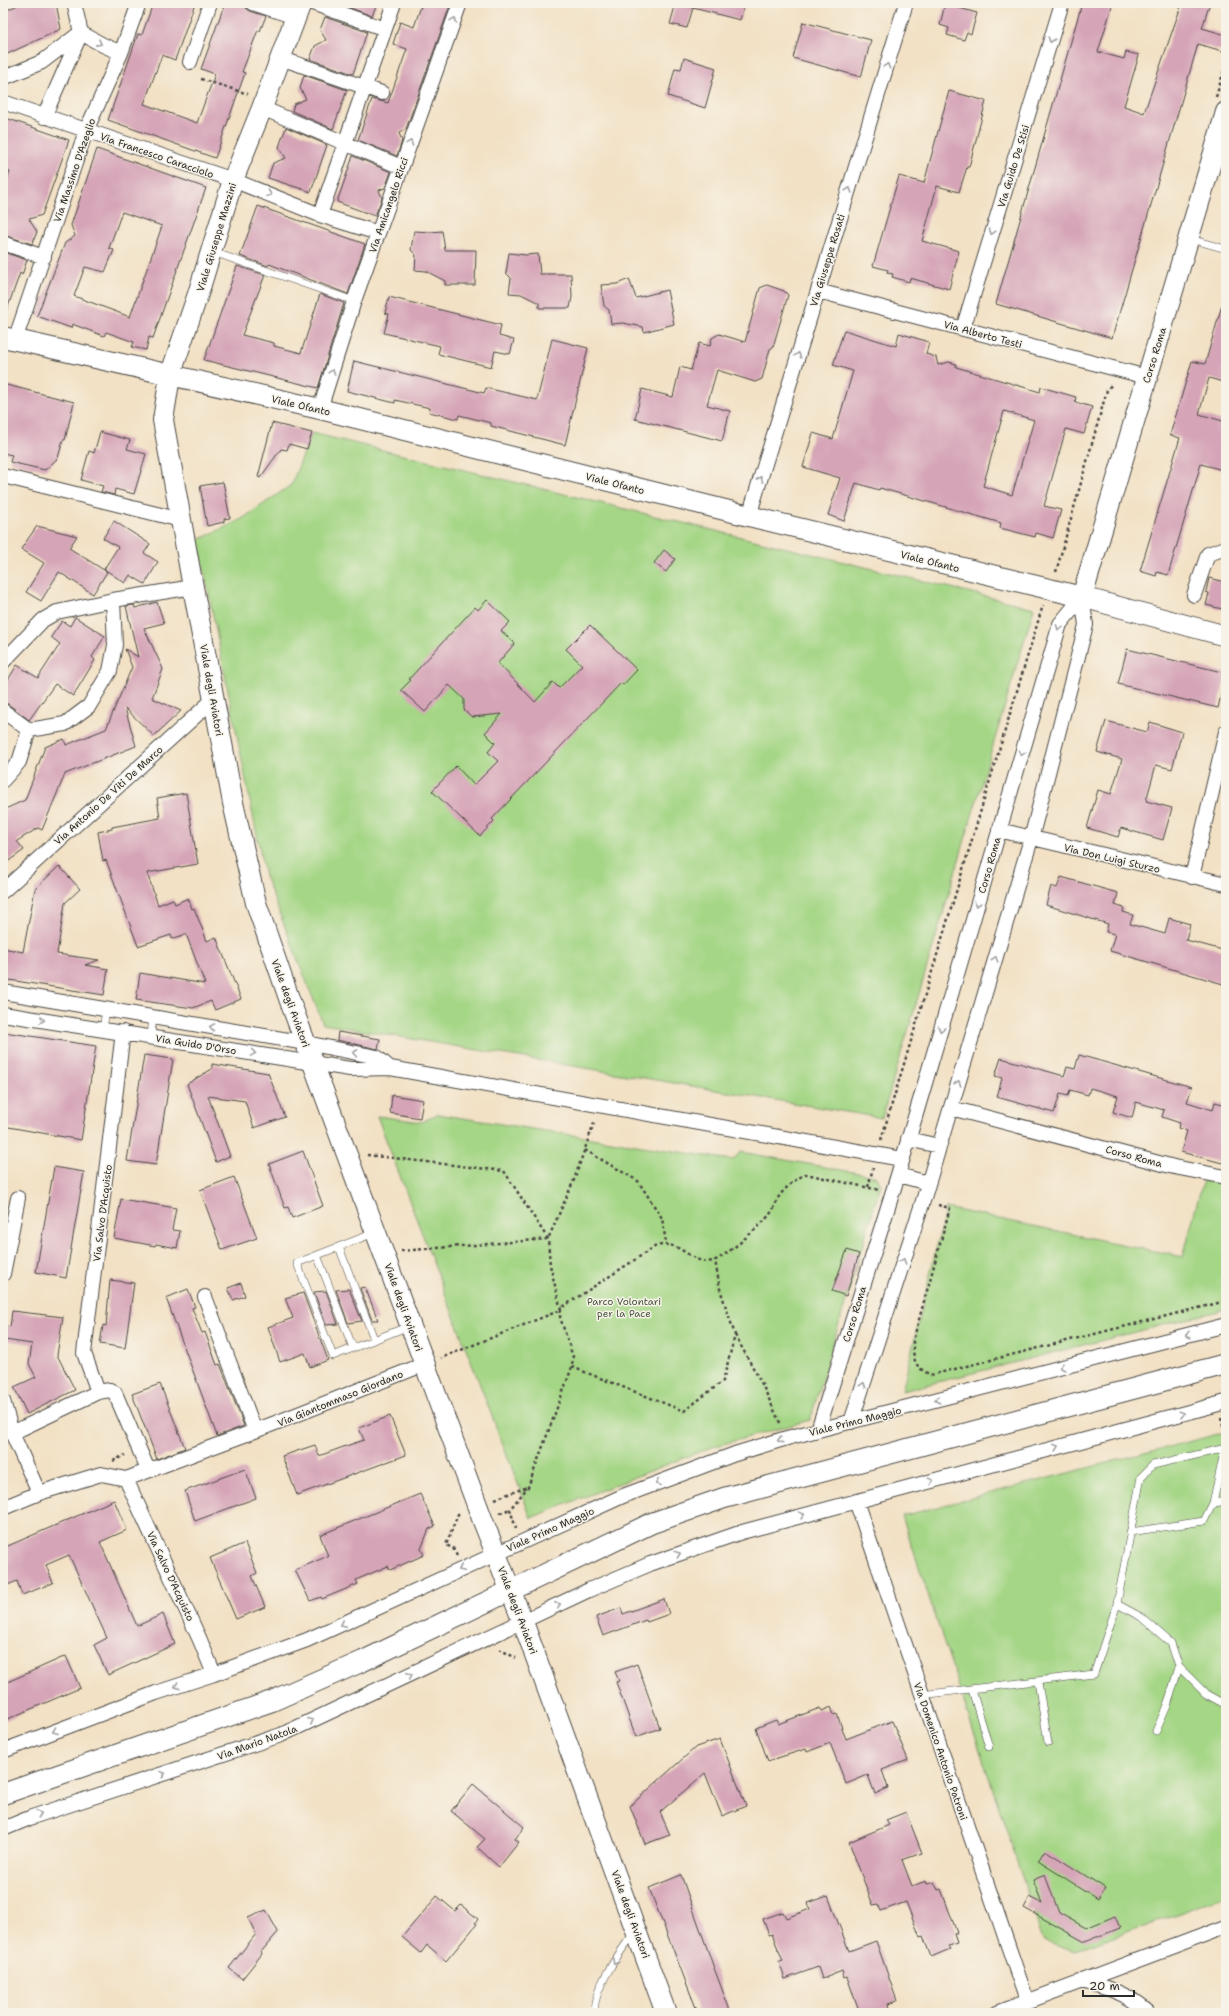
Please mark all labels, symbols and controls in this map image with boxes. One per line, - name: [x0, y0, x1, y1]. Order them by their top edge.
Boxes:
- one-way arrow: [449, 17, 457, 24]
- one-way arrow: [1047, 37, 1056, 44]
- one-way arrow: [95, 38, 102, 46]
- one-way arrow: [882, 63, 891, 70]
- street label: Via Massimo D'Azeglio: [51, 116, 98, 224]
- street label: Via Guido De Stisi: [995, 123, 1032, 209]
- street label: Via Francesco Caracciolo: [98, 130, 215, 181]
- one-way arrow: [405, 139, 414, 146]
- street label: Via Amicangelo Ricci: [366, 155, 411, 255]
- street label: Viale Giuseppe Mazzini: [194, 181, 239, 293]
- one-way arrow: [844, 187, 852, 194]
- one-way arrow: [265, 190, 272, 198]
- street label: Via Giuseppe Rosati: [807, 212, 848, 308]
- one-way arrow: [988, 228, 997, 235]
- street label: Via Alberto Testi: [942, 318, 1024, 351]
- street label: Corso Roma: [1140, 325, 1169, 385]
- one-way arrow: [793, 351, 802, 358]
- one-way arrow: [327, 369, 336, 376]
- street label: Viale Ofanto: [270, 392, 332, 419]
- street label: Viale Ofanto: [584, 470, 646, 497]
- one-way arrow: [755, 476, 764, 483]
- street label: Viale Ofanto: [899, 548, 961, 575]
- one-way arrow: [1056, 625, 1064, 632]
- street label: Viale degli Aviatori: [197, 643, 226, 737]
- street label: Via Antonio De Viti De Marco: [51, 743, 166, 848]
- one-way arrow: [1018, 749, 1027, 756]
- street label: Corso Roma: [975, 835, 1004, 895]
- street label: Via Don Luigi Sturzo: [1062, 841, 1161, 876]
- one-way arrow: [973, 901, 982, 908]
- one-way arrow: [990, 956, 999, 963]
- street label: Viale degli Aviatori: [268, 957, 313, 1049]
- one-way arrow: [39, 1015, 45, 1024]
- one-way arrow: [209, 1024, 215, 1032]
- one-way arrow: [937, 1025, 946, 1032]
- street label: Via Guido D'Orso: [155, 1032, 237, 1057]
- one-way arrow: [250, 1048, 256, 1057]
- one-way arrow: [352, 1049, 358, 1057]
- one-way arrow: [953, 1080, 962, 1087]
- street label: Corso Roma: [1104, 1143, 1164, 1170]
- street label: Via Salvo D'Acquisto: [90, 1164, 115, 1262]
- one-way arrow: [898, 1258, 907, 1265]
- street label: Viale degli Aviatori: [381, 1261, 426, 1353]
- street label: Corso Roma: [840, 1284, 869, 1344]
- park label: Parco Volontari per la Pace: [587, 1295, 661, 1320]
- one-way arrow: [1185, 1330, 1191, 1338]
- one-way arrow: [1059, 1362, 1066, 1371]
- street label: Via Giantommaso Giordano: [275, 1367, 405, 1430]
- one-way arrow: [858, 1381, 867, 1388]
- one-way arrow: [933, 1395, 940, 1403]
- street label: Viale Primo Maggio: [808, 1404, 903, 1439]
- one-way arrow: [1178, 1410, 1185, 1419]
- one-way arrow: [777, 1435, 784, 1444]
- one-way arrow: [1053, 1444, 1059, 1452]
- one-way arrow: [927, 1477, 934, 1485]
- one-way arrow: [654, 1478, 661, 1486]
- street label: Viale Primo Maggio: [504, 1504, 596, 1555]
- one-way arrow: [798, 1511, 805, 1520]
- street label: Via Salvo D'Acquisto: [144, 1529, 197, 1623]
- one-way arrow: [674, 1551, 681, 1559]
- one-way arrow: [457, 1564, 465, 1572]
- street label: Viale degli Aviatori: [495, 1564, 540, 1656]
- one-way arrow: [554, 1602, 561, 1610]
- one-way arrow: [339, 1619, 346, 1627]
- one-way arrow: [406, 1672, 414, 1680]
- one-way arrow: [173, 1681, 180, 1690]
- street label: Via Domenico Antonio Patroni: [911, 1681, 970, 1822]
- one-way arrow: [307, 1718, 315, 1726]
- street label: Via Mario Natola: [215, 1722, 300, 1763]
- one-way arrow: [51, 1726, 58, 1734]
- one-way arrow: [159, 1770, 166, 1779]
- one-way arrow: [35, 1811, 42, 1819]
- street label: Viale degli Aviatori: [608, 1868, 653, 1960]
- one-way arrow: [612, 1958, 620, 1965]
- scale bar: [1083, 1972, 1134, 1998]
- text: 20 m: [1089, 1978, 1120, 1994]

